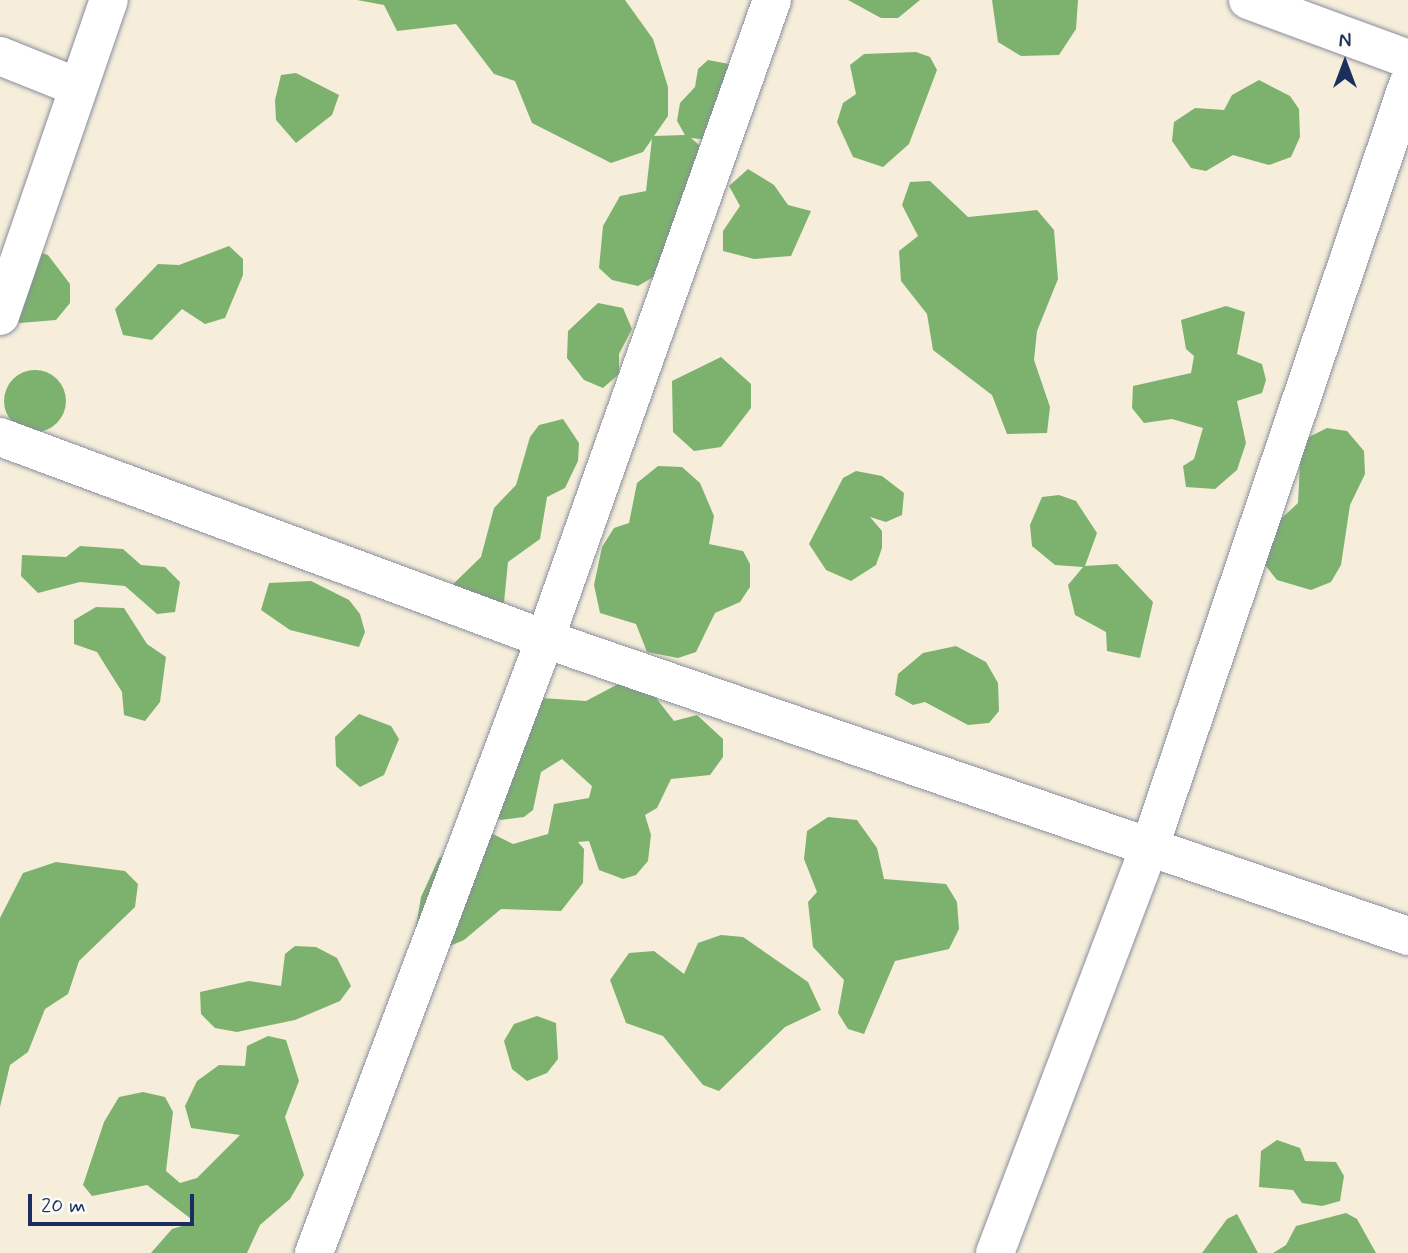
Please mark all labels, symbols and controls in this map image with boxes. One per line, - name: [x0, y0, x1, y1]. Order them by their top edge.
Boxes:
- north arrow: [1310, 28, 1380, 98]
- text: N: [1339, 29, 1351, 54]
- scale bar: [32, 1180, 198, 1224]
- text: 20 m: [41, 1192, 86, 1220]

